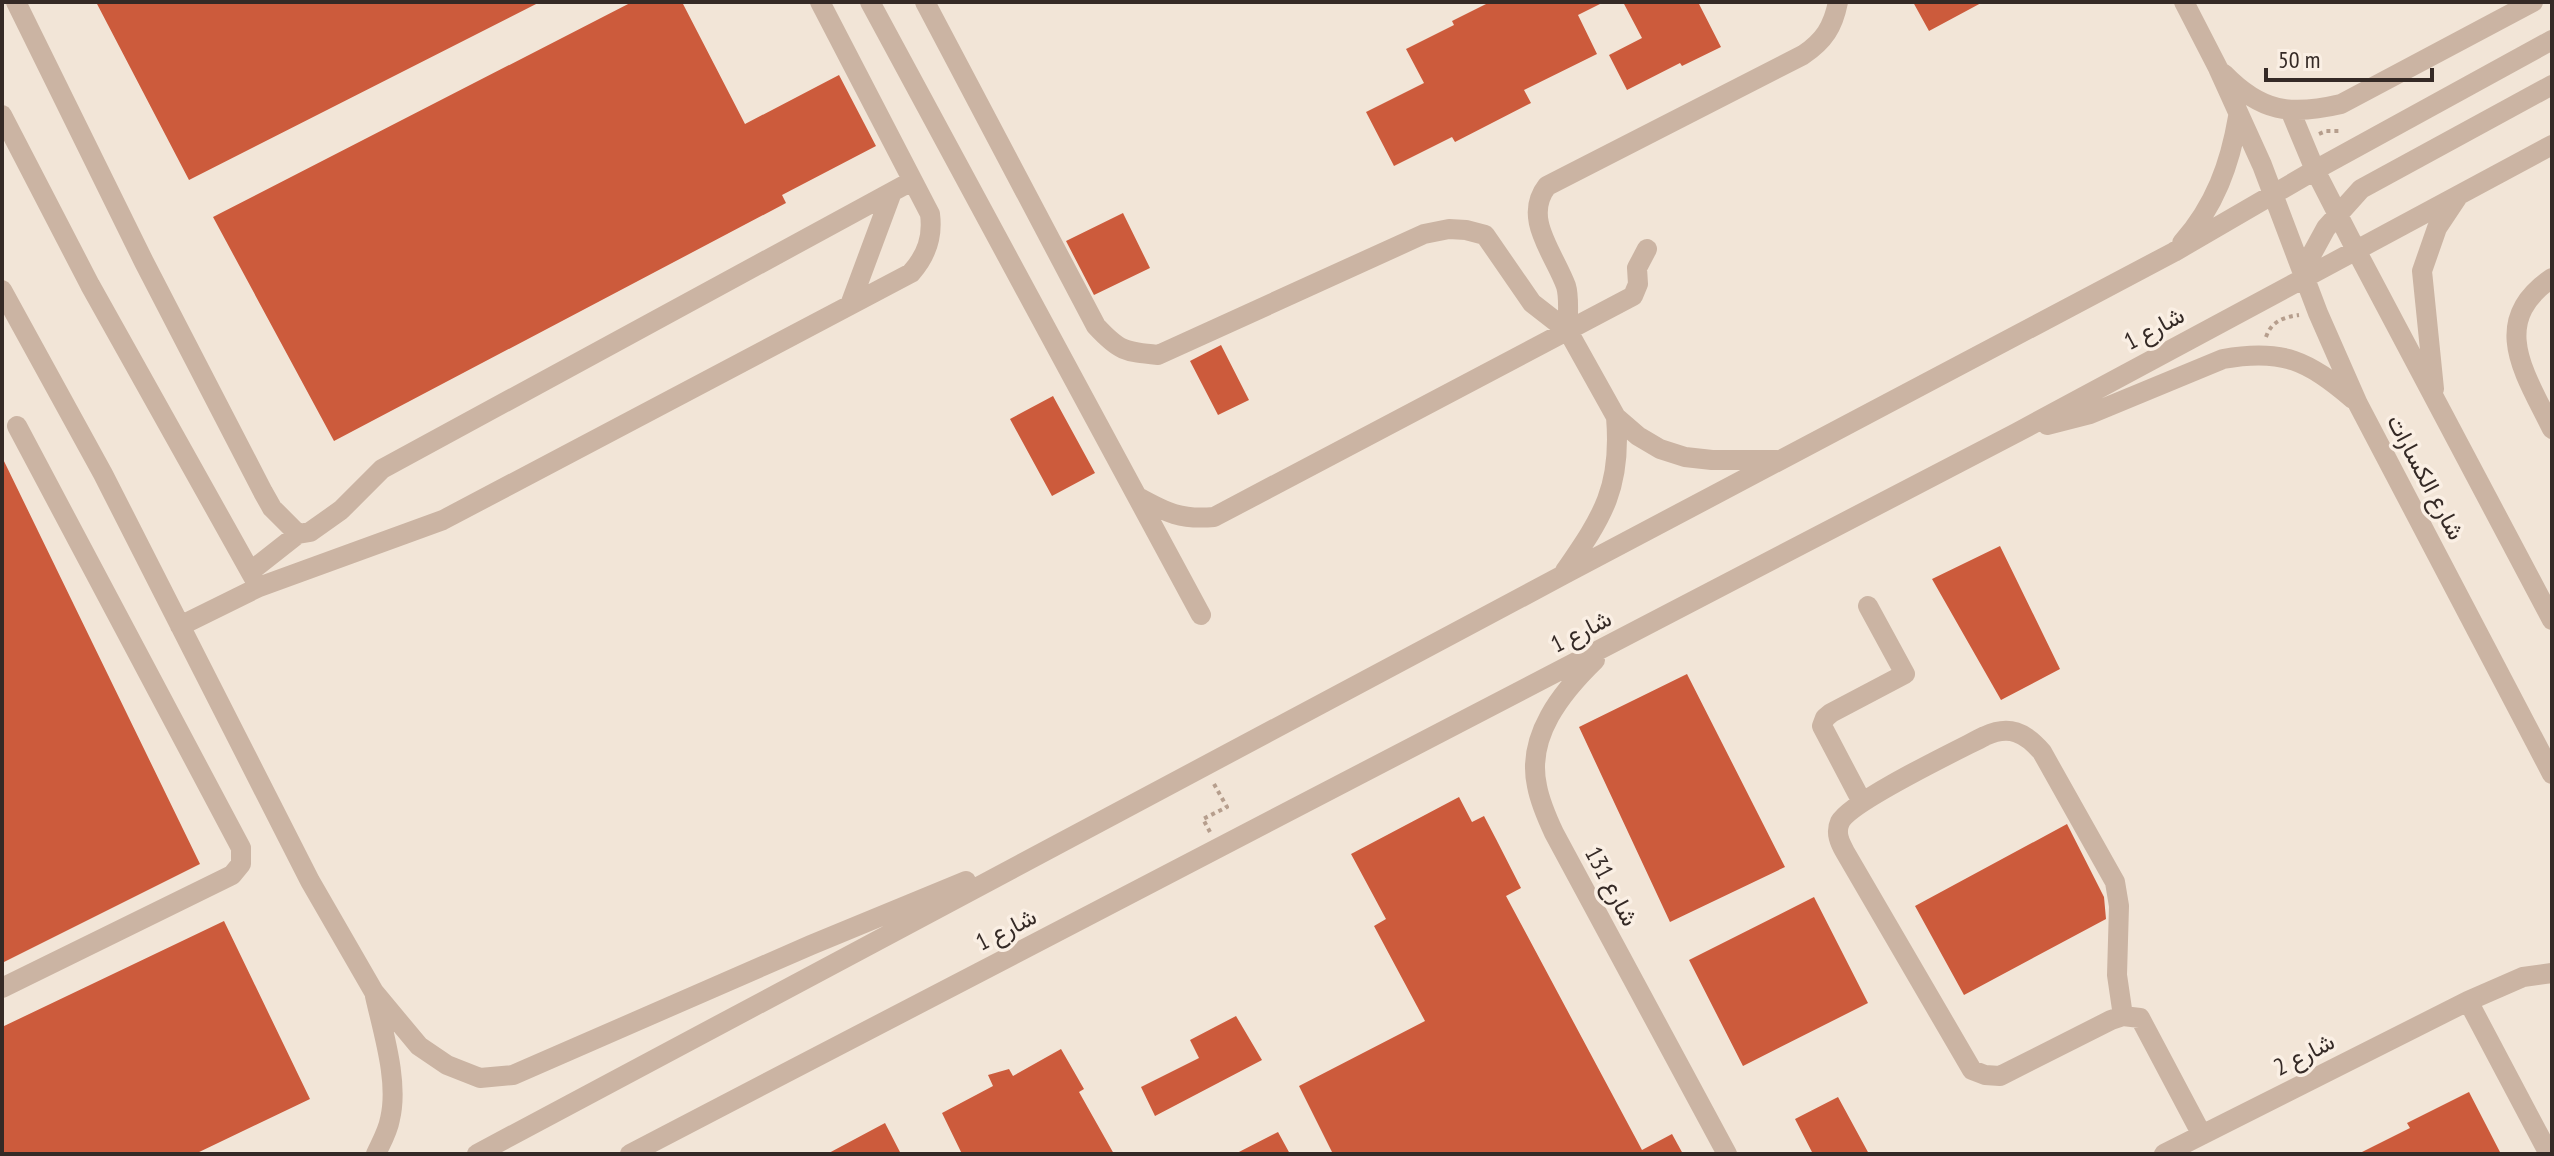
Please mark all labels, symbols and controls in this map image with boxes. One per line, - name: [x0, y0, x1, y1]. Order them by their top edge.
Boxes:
- scale bar: [2266, 32, 2432, 82]
- text: 50 m: [2278, 44, 2320, 75]
- street label: شارع 1: [2118, 299, 2190, 358]
- street label: شارع الكسارات: [2379, 409, 2472, 546]
- street label: شارع 1: [1545, 603, 1617, 660]
- street label: شارع 131: [1577, 841, 1646, 932]
- street label: شارع 1: [970, 901, 1042, 958]
- street label: شارع 2: [2268, 1026, 2340, 1083]

